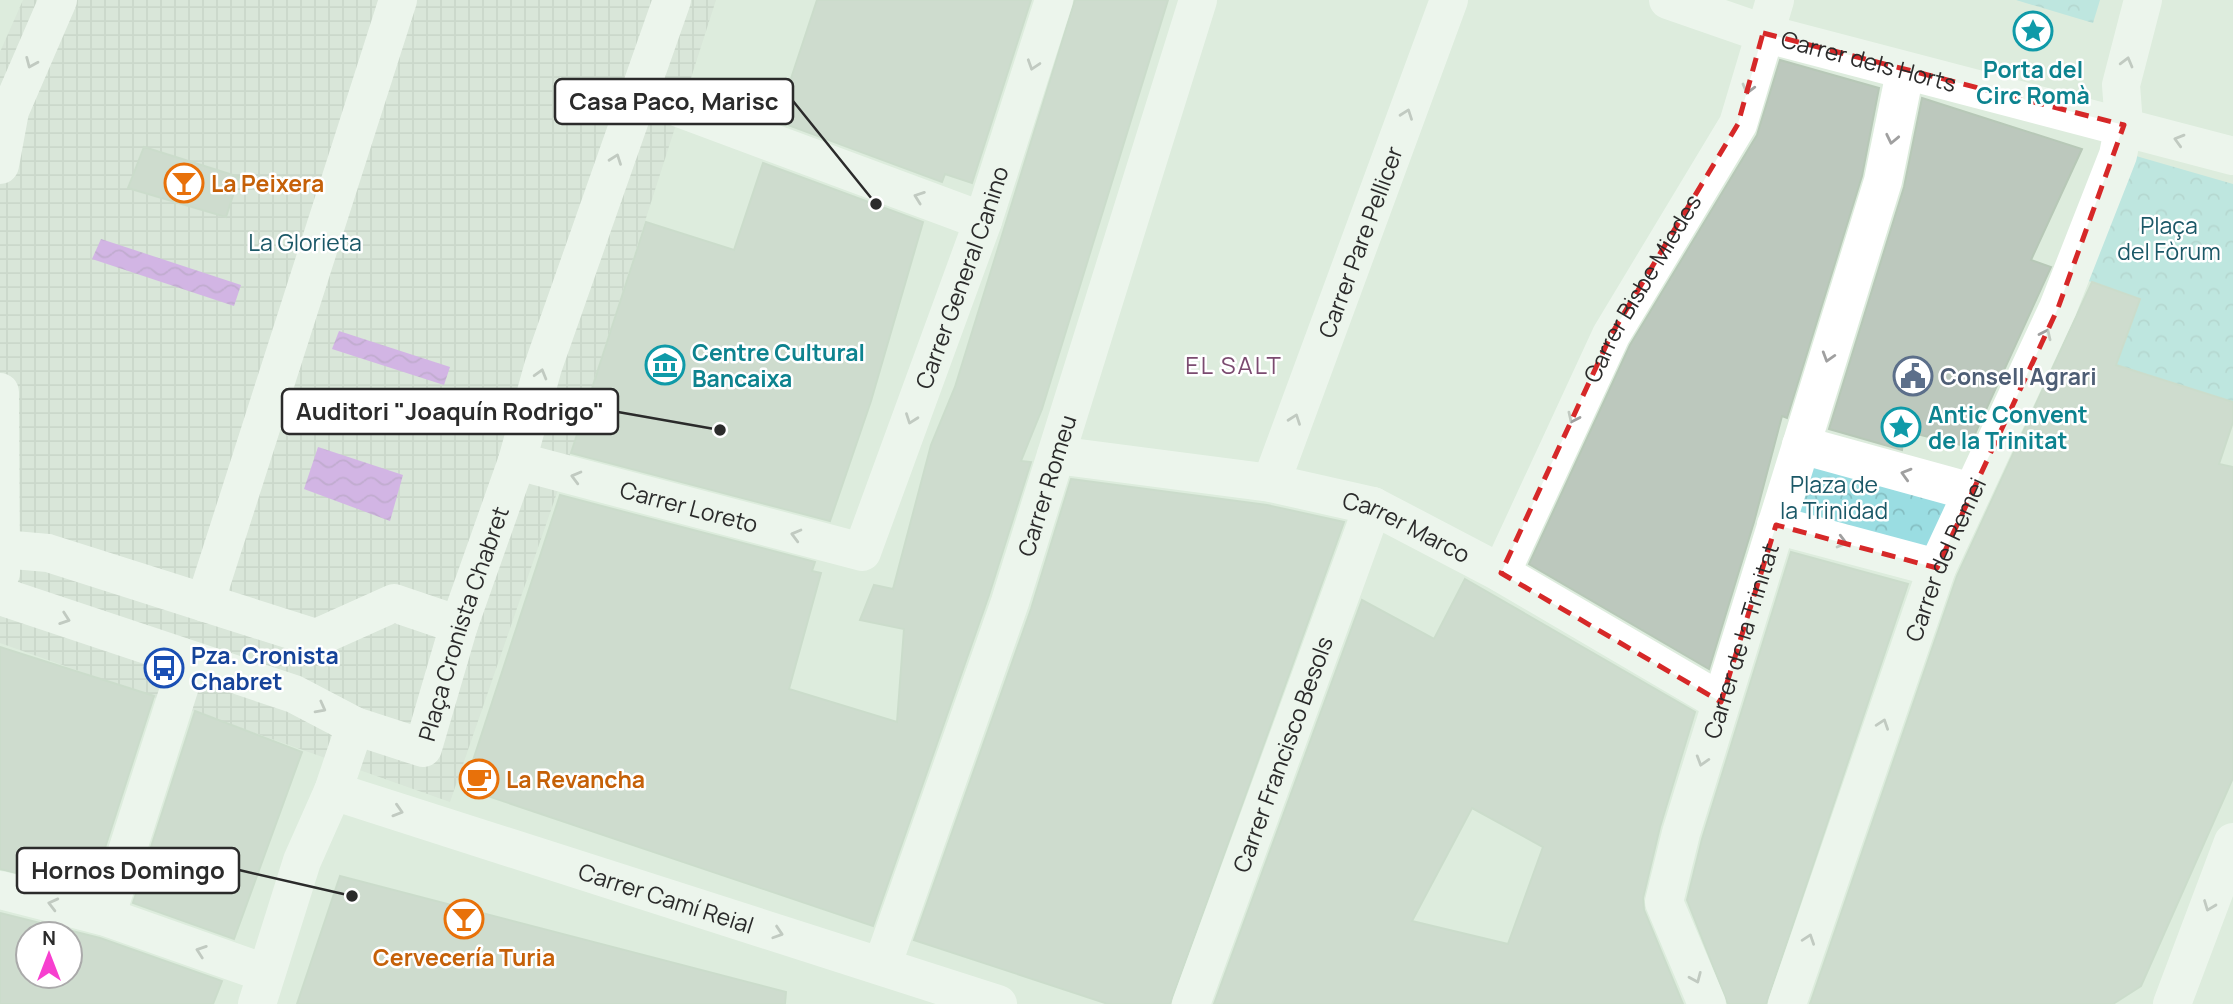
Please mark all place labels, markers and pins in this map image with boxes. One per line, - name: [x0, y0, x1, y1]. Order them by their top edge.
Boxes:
- place icon: Porta del Circ Romà: [2012, 10, 2054, 52]
- place label: Porta del Circ Romà: [1976, 53, 2090, 111]
- callout: Casa Paco, Marisc: [555, 79, 793, 124]
- bar icon: La Peixera: [163, 162, 205, 204]
- place label: La Peixera: [211, 167, 324, 199]
- place label: Centre Cultural Bancaixa: [692, 336, 865, 394]
- museum icon: Centre Cultural Bancaixa: [644, 344, 686, 386]
- public building icon: Consell Agrari: [1892, 355, 1934, 397]
- place label: Consell Agrari: [1940, 360, 2097, 392]
- callout: Auditori "Joaquín Rodrigo": [282, 389, 618, 434]
- place label: Antic Convent de la Trinitat: [1928, 398, 2088, 456]
- place icon: Antic Convent de la Trinitat: [1880, 406, 1922, 448]
- place label: Pza. Cronista Chabret: [191, 639, 339, 697]
- bus stop icon: Pza. Cronista Chabret: [143, 647, 185, 689]
- cafe icon: La Revancha: [458, 758, 500, 800]
- place label: La Revancha: [506, 763, 645, 795]
- callout: Hornos Domingo: [17, 848, 239, 893]
- bar icon: Cervecería Turia: [443, 898, 485, 940]
- place label: Cervecería Turia: [373, 941, 555, 973]

